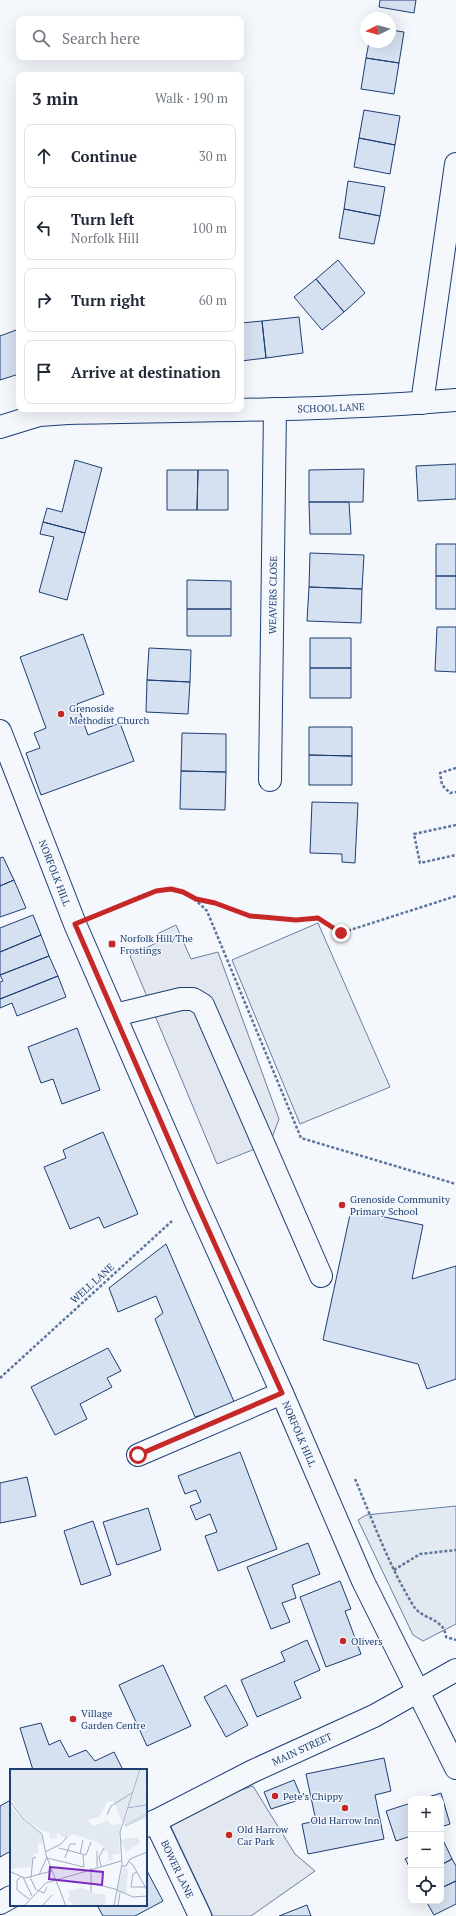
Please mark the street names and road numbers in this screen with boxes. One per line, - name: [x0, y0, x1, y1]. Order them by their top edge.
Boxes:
- street label: SCHOOL LANE: [297, 400, 365, 416]
- street label: WEAVERS CLOSE: [266, 556, 280, 634]
- street label: NORFOLK HILL: [36, 838, 74, 908]
- street label: WELL LANE: [68, 1260, 117, 1306]
- street label: NORFOLK HILL: [279, 1399, 319, 1469]
- street label: MAIN STREET: [270, 1730, 334, 1769]
- street label: BOWER LANE: [158, 1838, 197, 1900]

